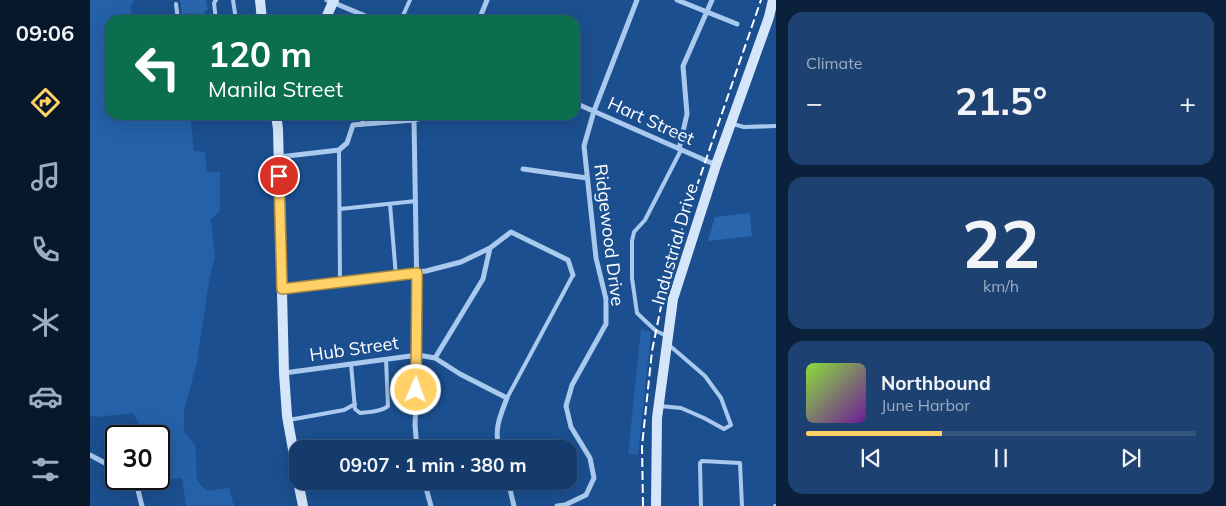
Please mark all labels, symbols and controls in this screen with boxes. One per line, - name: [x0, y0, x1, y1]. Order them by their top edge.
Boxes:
- text: 09:06: [16, 19, 74, 47]
- text: 120 m: [208, 32, 312, 76]
- icon: left: [125, 35, 190, 100]
- text: Climate: [806, 53, 862, 73]
- text: Manila Street: [208, 75, 343, 103]
- text: 21.5°: [955, 77, 1047, 125]
- icon: directions: [28, 85, 63, 120]
- text: −: [806, 85, 823, 120]
- text: +: [1179, 85, 1196, 120]
- street label: Hart Street: [604, 91, 698, 150]
- pin: [258, 155, 300, 197]
- icon: music: [28, 159, 63, 194]
- icon: arrive: [265, 162, 293, 190]
- street label: Ridgewood Drive: [589, 163, 630, 307]
- street label: Industrial Drive: [646, 180, 703, 307]
- text: 22: [962, 203, 1040, 284]
- icon: phone: [28, 232, 63, 267]
- text: km/h: [983, 276, 1019, 296]
- icon: climate: [28, 305, 63, 340]
- street label: Hub Street: [308, 331, 400, 366]
- position arrow: [389, 363, 441, 415]
- text: Northbound: [881, 371, 991, 395]
- icon: car: [28, 379, 63, 414]
- text: June Harbor: [881, 395, 970, 415]
- speed limit sign: 30: [105, 425, 170, 490]
- icon: previous: [857, 444, 885, 472]
- icon: pause: [987, 444, 1015, 472]
- icon: next: [1117, 444, 1145, 472]
- icon: filters: [28, 452, 63, 487]
- text: 09:07 · 1 min · 380 m: [339, 453, 527, 477]

